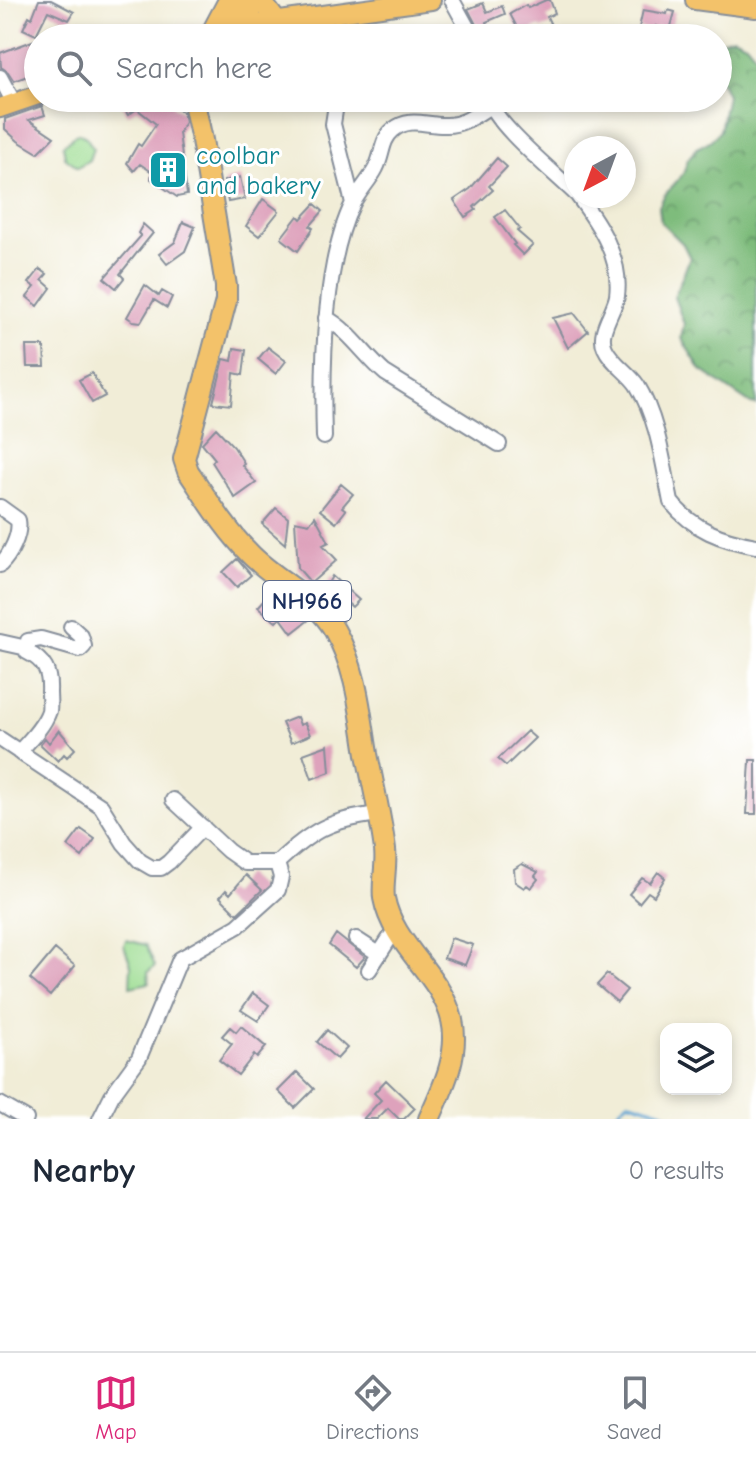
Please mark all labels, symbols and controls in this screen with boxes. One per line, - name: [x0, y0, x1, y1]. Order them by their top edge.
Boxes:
- search box: [24, 24, 732, 112]
- icon: search: [52, 46, 96, 90]
- text: Search here: [116, 51, 272, 86]
- north arrow: [564, 136, 636, 208]
- place label: coolbar and bakery: [196, 141, 321, 201]
- building icon: coolbar and bakery: [147, 149, 189, 191]
- road number: NH966: [263, 581, 351, 621]
- map controls: [660, 1023, 732, 1095]
- button: layers: [660, 1023, 732, 1095]
- text: Nearby: [32, 1151, 135, 1191]
- text: 0 results: [629, 1156, 724, 1186]
- tab: Map: [94, 1371, 138, 1445]
- tab: Directions: [326, 1371, 419, 1445]
- tab: Saved: [607, 1371, 662, 1445]

